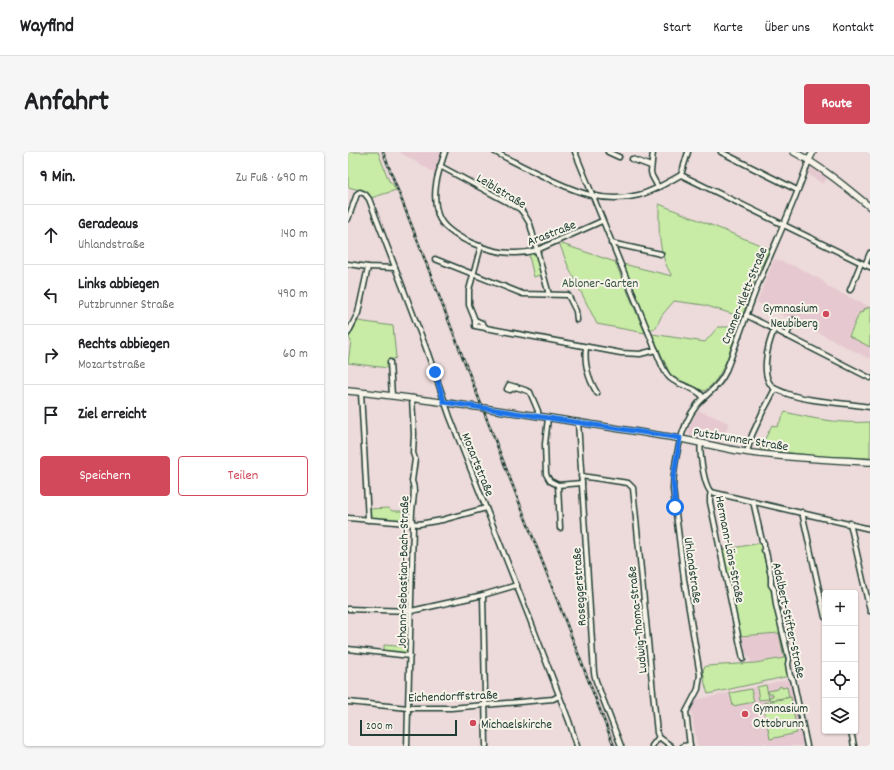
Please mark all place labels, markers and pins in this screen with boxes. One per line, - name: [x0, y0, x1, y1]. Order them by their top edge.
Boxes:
- place label: Gymnasium Neubiberg: [763, 300, 818, 334]
- marker: Gymnasium Neubiberg: [821, 309, 831, 319]
- place label: Gymnasium Ottobrunn: [753, 700, 808, 734]
- marker: Gymnasium Ottobrunn: [740, 709, 750, 719]
- place label: Michaelskirche: [481, 716, 552, 735]
- marker: Michaelskirche: [468, 718, 478, 728]

